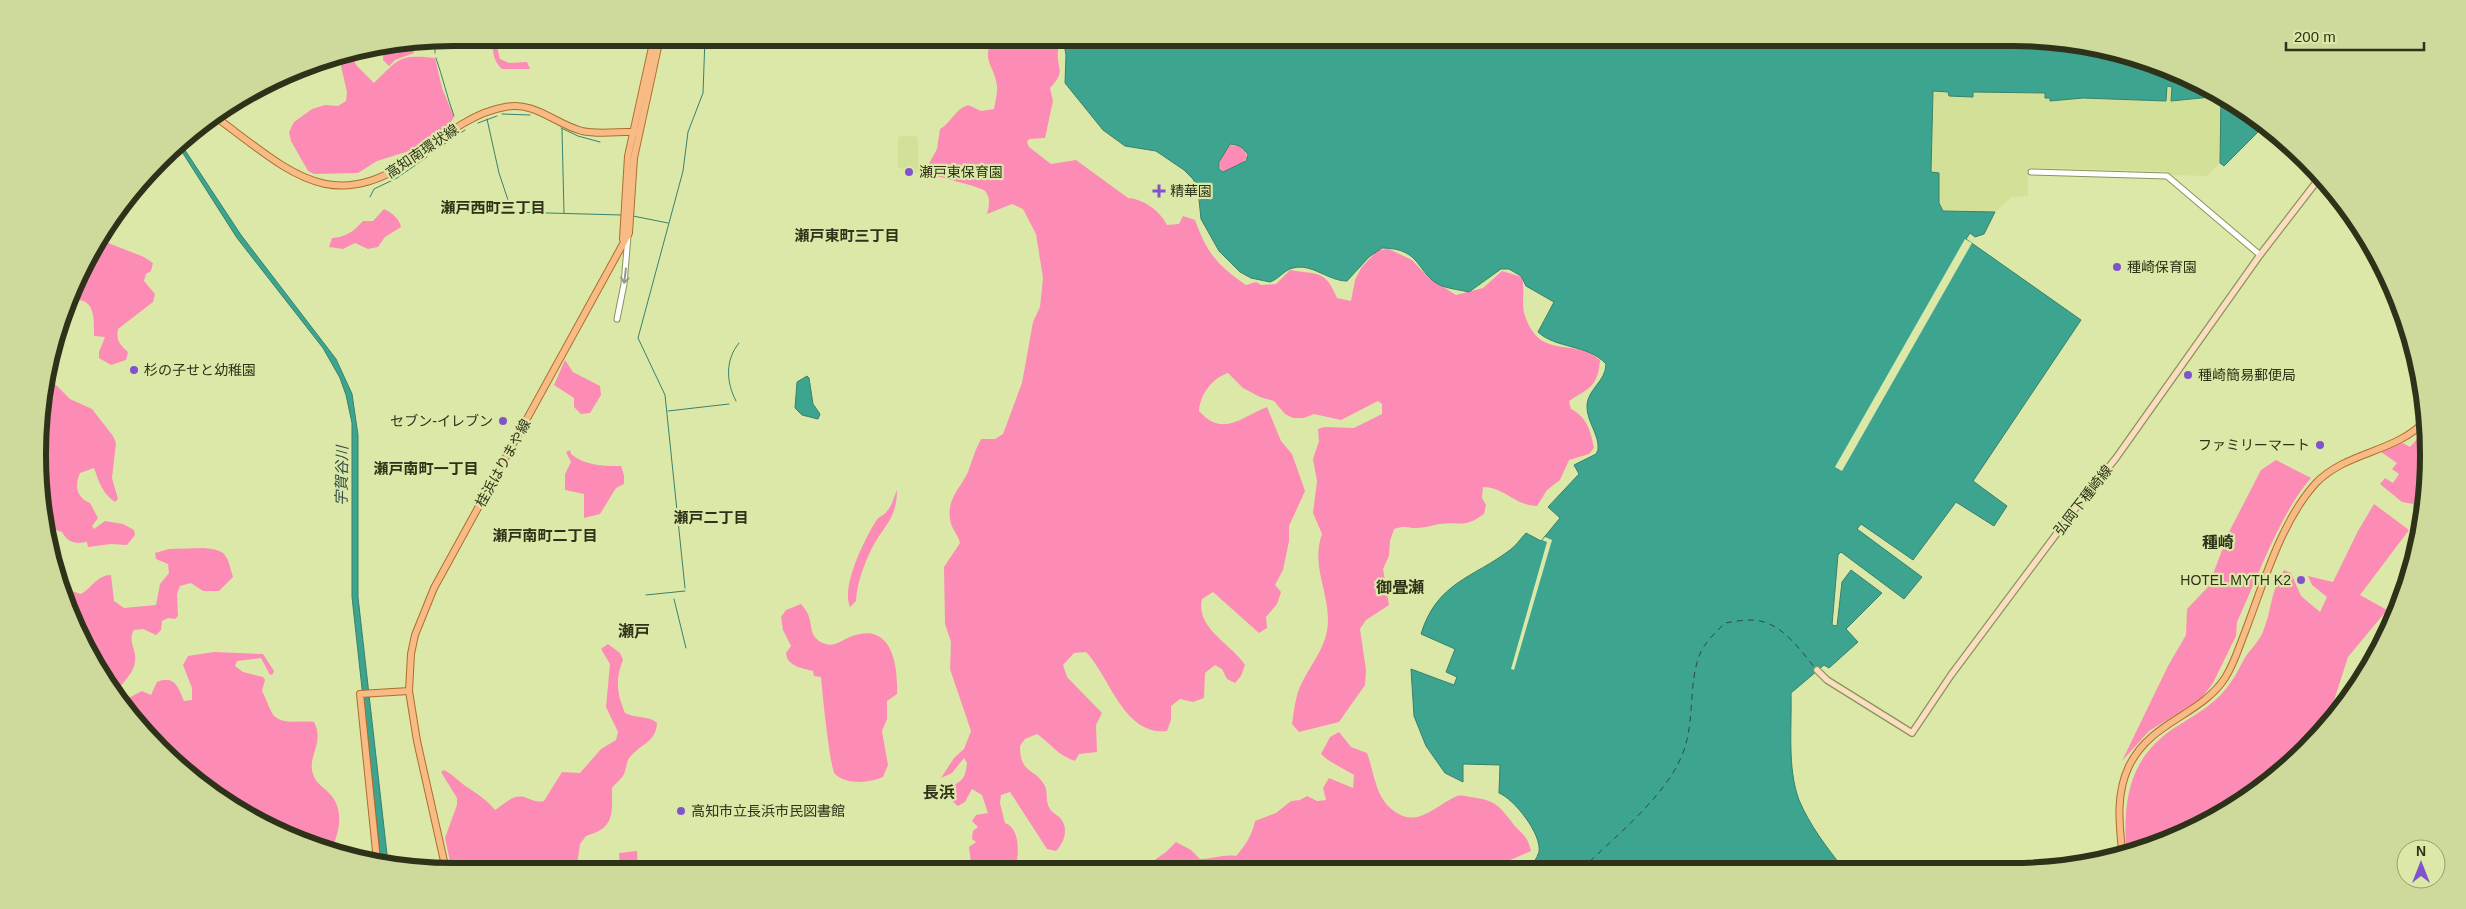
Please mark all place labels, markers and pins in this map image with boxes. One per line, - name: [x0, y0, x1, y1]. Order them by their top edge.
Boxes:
- place label: 瀬戸東保育園: [919, 164, 1003, 180]
- marker: 瀬戸東保育園: [903, 166, 915, 178]
- place label: 精華園: [1170, 183, 1212, 199]
- marker: 精華園: [1152, 184, 1166, 198]
- place label: 種崎保育園: [2127, 259, 2197, 275]
- marker: 種崎保育園: [2111, 261, 2123, 273]
- place label: 杉の子せと幼稚園: [144, 362, 256, 378]
- marker: 杉の子せと幼稚園: [128, 364, 140, 376]
- place label: 種崎簡易郵便局: [2198, 367, 2296, 383]
- marker: 種崎簡易郵便局: [2182, 369, 2194, 381]
- place label: セブン-イレブン: [390, 413, 493, 429]
- marker: セブン-イレブン: [497, 415, 509, 427]
- place label: ファミリーマート: [2198, 437, 2310, 453]
- marker: ファミリーマート: [2314, 439, 2326, 451]
- place label: HOTEL MYTH K2: [2180, 572, 2291, 588]
- marker: HOTEL MYTH K2: [2295, 574, 2307, 586]
- place label: 高知市立長浜市民図書館: [691, 803, 845, 819]
- marker: 高知市立長浜市民図書館: [675, 805, 687, 817]

